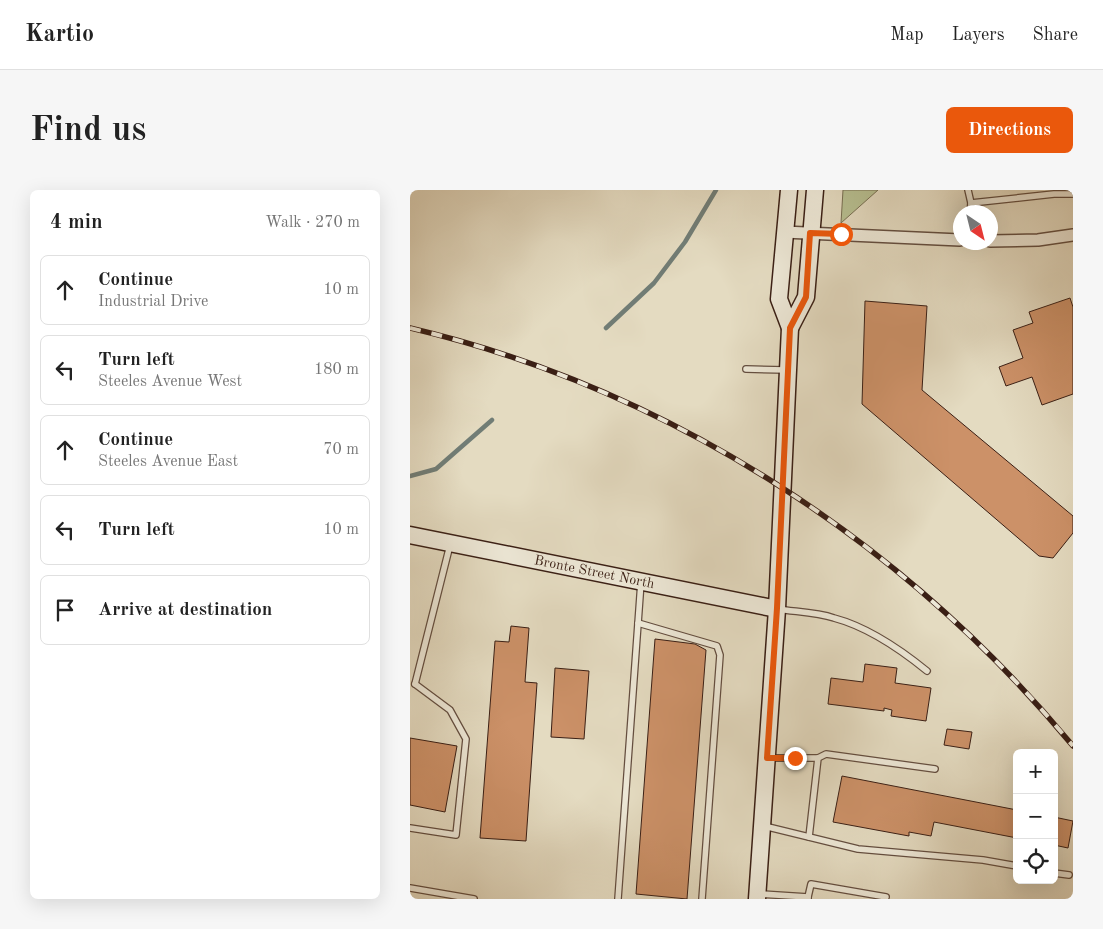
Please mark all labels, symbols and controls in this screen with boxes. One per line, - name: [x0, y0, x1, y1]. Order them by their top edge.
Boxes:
- text: Kartio: [25, 23, 94, 47]
- text: Map: [890, 26, 924, 44]
- text: Layers: [952, 26, 1004, 44]
- text: Share: [1032, 26, 1078, 44]
- button: Directions: [946, 107, 1073, 153]
- text: Find us: [30, 113, 146, 148]
- north arrow: [953, 205, 998, 250]
- text: 4 min: [50, 212, 103, 233]
- text: Walk · 270 m: [265, 215, 360, 231]
- route start: [830, 223, 853, 246]
- text: Continue: [98, 271, 173, 290]
- icon: ahead: [51, 276, 79, 304]
- text: 10 m: [323, 282, 359, 298]
- text: Industrial Drive: [98, 294, 208, 310]
- text: Turn left: [98, 351, 175, 370]
- icon: left: [51, 356, 79, 384]
- text: 180 m: [314, 362, 359, 378]
- text: Steeles Avenue West: [98, 374, 242, 390]
- text: Continue: [98, 431, 173, 450]
- icon: ahead: [51, 436, 79, 464]
- text: 70 m: [323, 442, 359, 458]
- text: Steeles Avenue East: [98, 454, 238, 470]
- icon: left: [51, 516, 79, 544]
- text: Turn left: [98, 521, 175, 540]
- text: 10 m: [323, 522, 359, 538]
- street label: Bronte Street North: [533, 553, 656, 591]
- icon: arrive: [51, 596, 79, 624]
- text: Arrive at destination: [98, 601, 272, 620]
- route end: [784, 747, 807, 770]
- map controls: [1013, 749, 1058, 884]
- button: +: [1013, 749, 1058, 794]
- button: −: [1013, 794, 1058, 839]
- button: locate: [1013, 839, 1058, 884]

